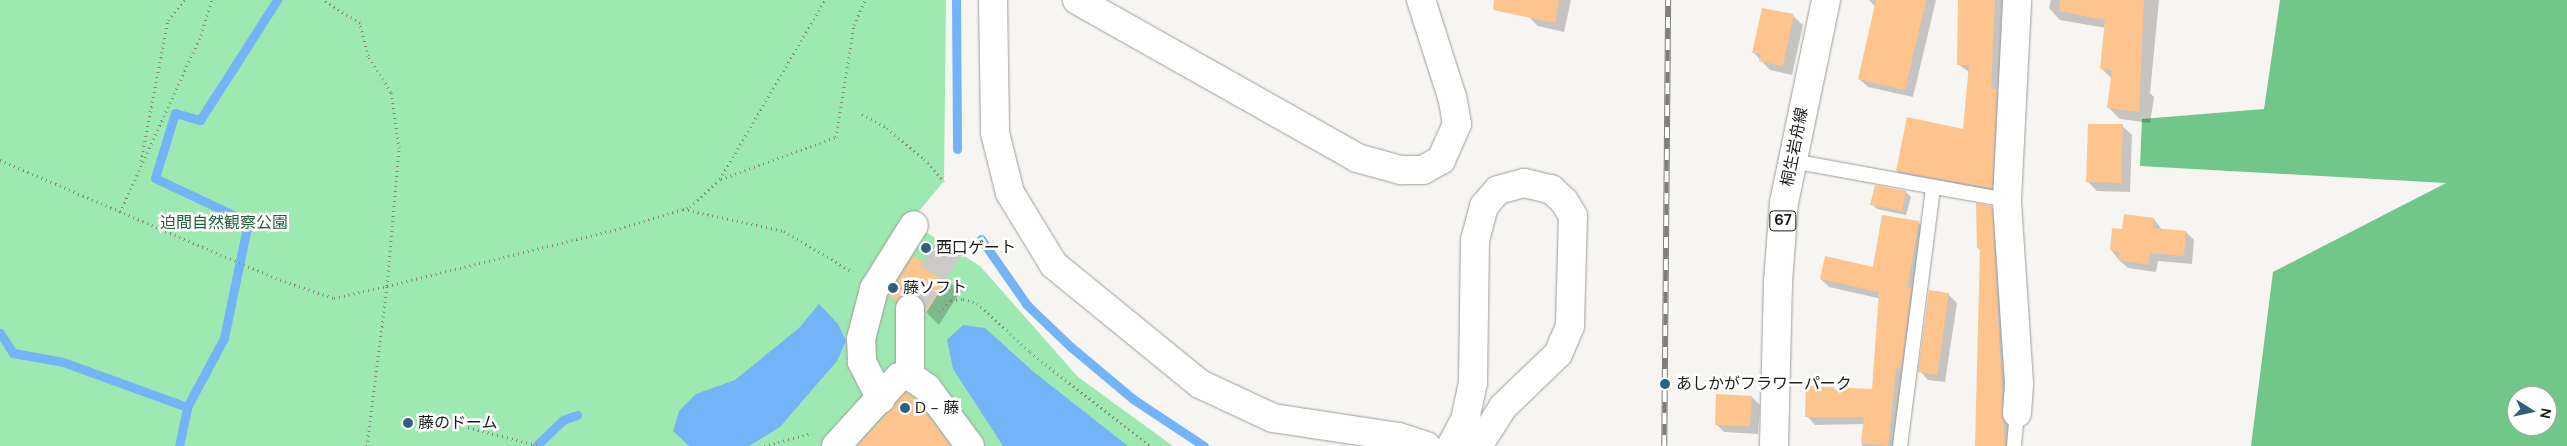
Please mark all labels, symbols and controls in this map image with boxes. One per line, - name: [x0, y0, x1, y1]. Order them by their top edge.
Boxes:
- street label: 桐生岩舟線: [1778, 106, 1812, 188]
- road number: 67: [1769, 208, 1797, 234]
- park label: 迫間自然観察公園: [160, 213, 288, 233]
- place label: 西口ゲート: [936, 238, 1016, 258]
- marker: 西口ゲート: [920, 242, 932, 254]
- place label: 藤ソフト: [903, 278, 967, 298]
- marker: 藤ソフト: [887, 282, 899, 294]
- place label: あしかがフラワーパーク: [1676, 374, 1852, 394]
- marker: あしかがフラワーパーク: [1658, 377, 1672, 391]
- north arrow: [2507, 386, 2557, 436]
- place label: D - 藤: [915, 398, 959, 418]
- marker: D - 藤: [899, 402, 911, 414]
- text: N: [2536, 407, 2556, 420]
- place label: 藤のドーム: [418, 413, 498, 433]
- marker: 藤のドーム: [402, 417, 414, 429]

